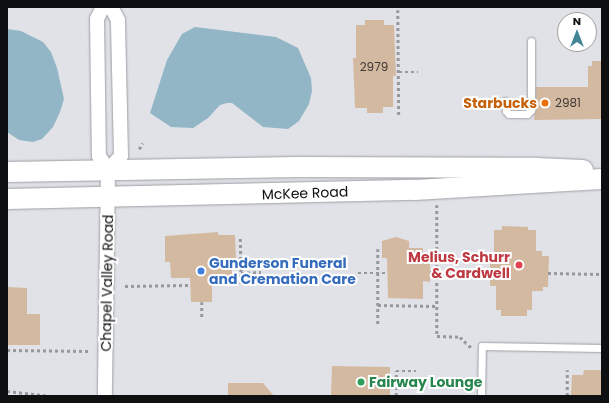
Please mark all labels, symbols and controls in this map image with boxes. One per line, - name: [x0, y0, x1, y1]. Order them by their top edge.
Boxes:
- north arrow: [557, 12, 597, 52]
- text: N: [573, 13, 581, 29]
- house number: 2979: [360, 60, 388, 74]
- place label: Starbucks: [463, 95, 537, 111]
- house number: 2981: [555, 96, 581, 110]
- marker: Starbucks: [540, 98, 550, 108]
- street label: McKee Road: [262, 183, 348, 203]
- street label: Chapel Valley Road: [97, 214, 117, 352]
- place label: Melius, Schurr & Cardwell: [408, 249, 510, 282]
- place label: Gunderson Funeral and Cremation Care: [209, 255, 356, 288]
- marker: Melius, Schurr & Cardwell: [513, 259, 525, 271]
- marker: Gunderson Funeral and Cremation Care: [196, 266, 206, 276]
- place label: Fairway Lounge: [369, 374, 482, 390]
- marker: Fairway Lounge: [356, 377, 366, 387]

